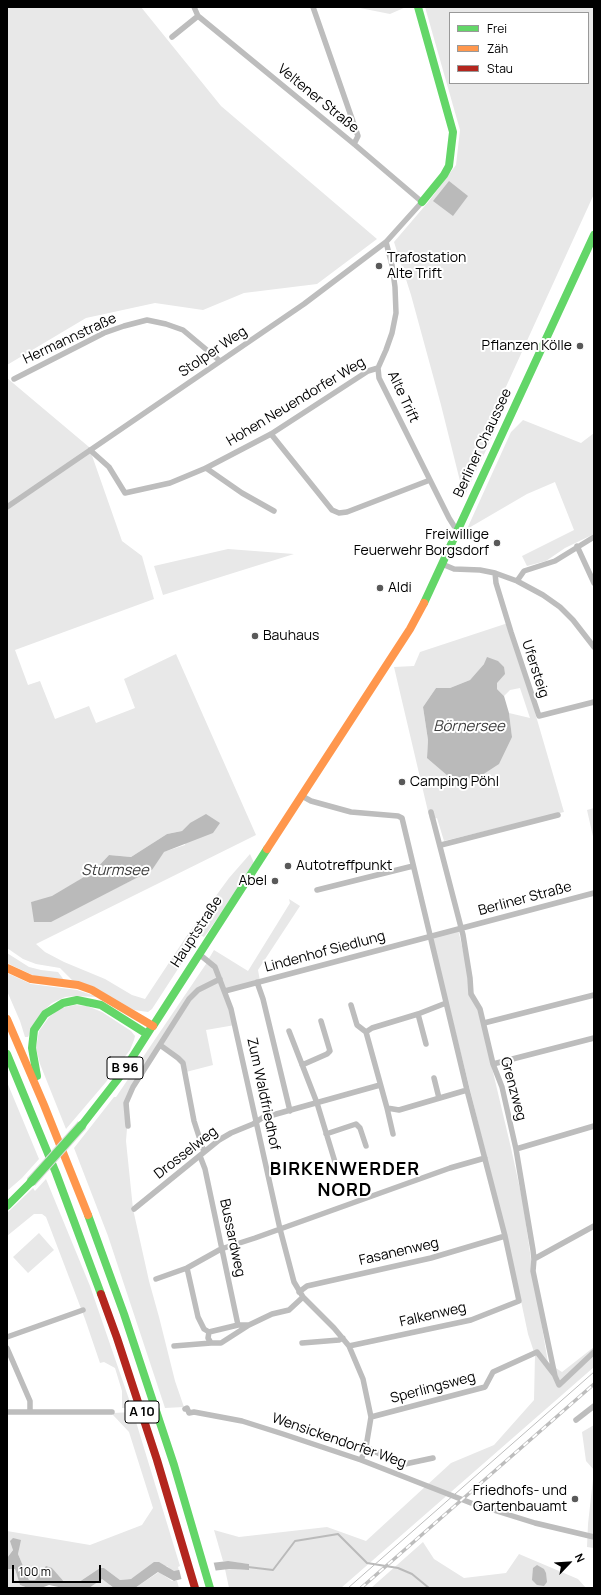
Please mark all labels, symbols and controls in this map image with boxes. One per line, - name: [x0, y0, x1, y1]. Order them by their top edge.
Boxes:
- legend: [449, 12, 589, 84]
- text: Frei: [487, 20, 507, 37]
- text: Zäh: [487, 40, 508, 57]
- text: Stau: [487, 60, 513, 77]
- street label: Veltener Straße: [274, 61, 362, 137]
- place label: Trafostation Alte Trift: [387, 250, 466, 282]
- marker: Trafostation Alte Trift: [374, 261, 384, 271]
- street label: Hermannstraße: [21, 310, 119, 368]
- street label: Stolper Weg: [176, 323, 250, 381]
- place label: Pflanzen Kölle: [481, 338, 572, 354]
- marker: Pflanzen Kölle: [575, 341, 585, 351]
- street label: Hohen Neuendorfer Weg: [224, 354, 368, 450]
- street label: Alte Trift: [384, 369, 422, 425]
- street label: Berliner Chaussee: [450, 386, 516, 500]
- place label: Freiwillige Feuerwehr Borgsdorf: [354, 527, 489, 560]
- marker: Freiwillige Feuerwehr Borgsdorf: [492, 538, 502, 548]
- place label: Aldi: [388, 580, 412, 596]
- marker: Aldi: [375, 583, 385, 593]
- place label: Bauhaus: [263, 628, 319, 644]
- marker: Bauhaus: [250, 631, 260, 641]
- street label: Ufersteig: [518, 638, 552, 700]
- water label: Börnersee: [433, 718, 505, 736]
- place label: Camping Pöhl: [410, 774, 499, 790]
- marker: Camping Pöhl: [397, 777, 407, 787]
- place label: Autotreffpunkt: [296, 858, 392, 874]
- marker: Autotreffpunkt: [283, 861, 293, 871]
- water label: Sturmsee: [81, 862, 149, 880]
- place label: Abel: [238, 873, 267, 889]
- marker: Abel: [270, 876, 280, 886]
- street label: Berliner Straße: [476, 878, 574, 920]
- street label: Hauptstraße: [168, 893, 226, 971]
- street label: Lindenhof Siedlung: [263, 928, 387, 976]
- street label: Zum Waldfriedhof: [243, 1036, 283, 1152]
- street label: Grenzweg: [496, 1055, 530, 1123]
- road number: B 96: [107, 1057, 143, 1079]
- street label: Drosselweg: [151, 1123, 221, 1183]
- district label: BIRKENWERDER NORD: [270, 1159, 420, 1202]
- street label: Bussardweg: [216, 1197, 248, 1279]
- street label: Fasanenweg: [358, 1235, 440, 1269]
- street label: Falkenweg: [398, 1299, 468, 1331]
- street label: Sperlingsweg: [389, 1369, 477, 1407]
- road number: A 10: [125, 1401, 159, 1423]
- street label: Wensickendorfer Weg: [270, 1410, 408, 1472]
- place label: Friedhofs- und Gartenbauamt: [473, 1483, 567, 1516]
- marker: Friedhofs- und Gartenbauamt: [570, 1494, 580, 1504]
- north arrow: [549, 1543, 589, 1583]
- text: N: [572, 1551, 589, 1564]
- scale bar: [14, 1557, 103, 1583]
- text: 100 m: [19, 1563, 51, 1580]

